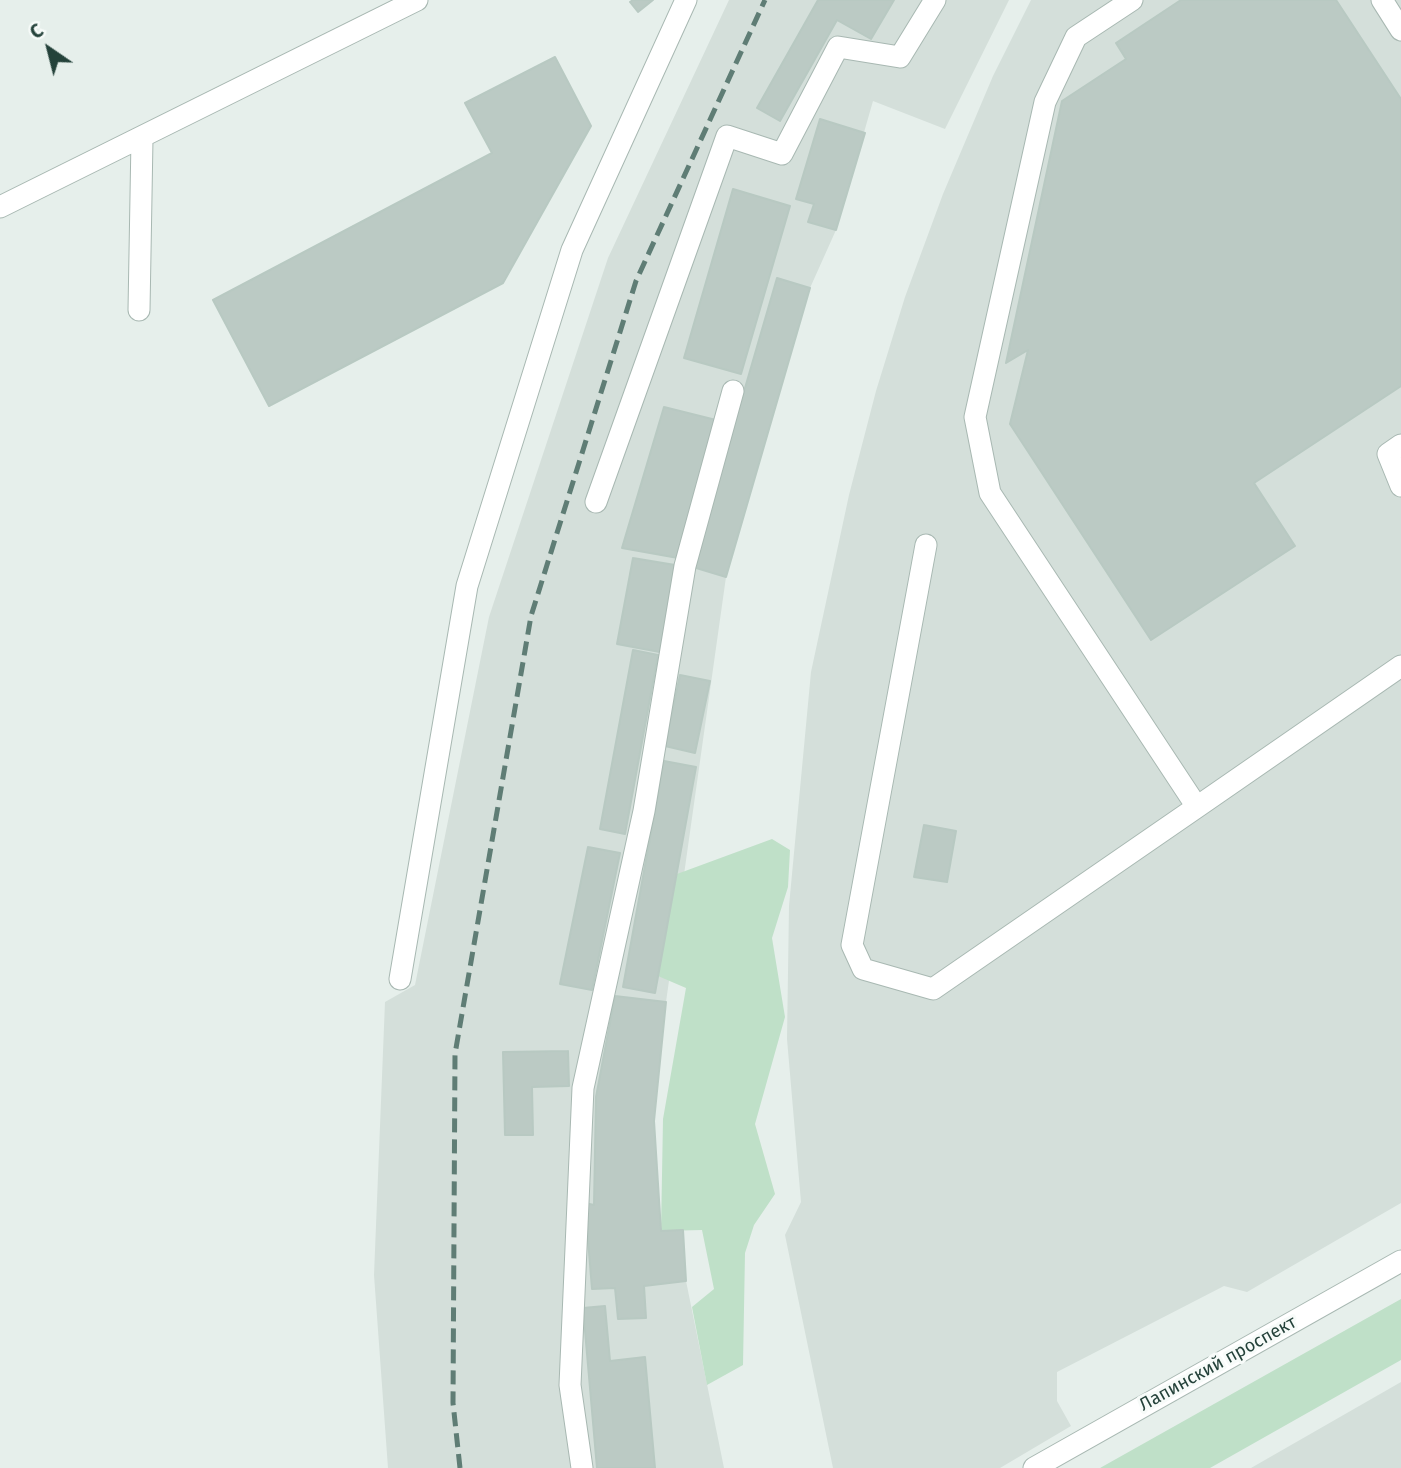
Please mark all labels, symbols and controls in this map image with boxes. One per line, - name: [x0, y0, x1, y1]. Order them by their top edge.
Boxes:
- north arrow: [14, 14, 84, 84]
- text: С: [26, 19, 48, 44]
- street label: Лапинский проспект: [1136, 1312, 1300, 1416]

